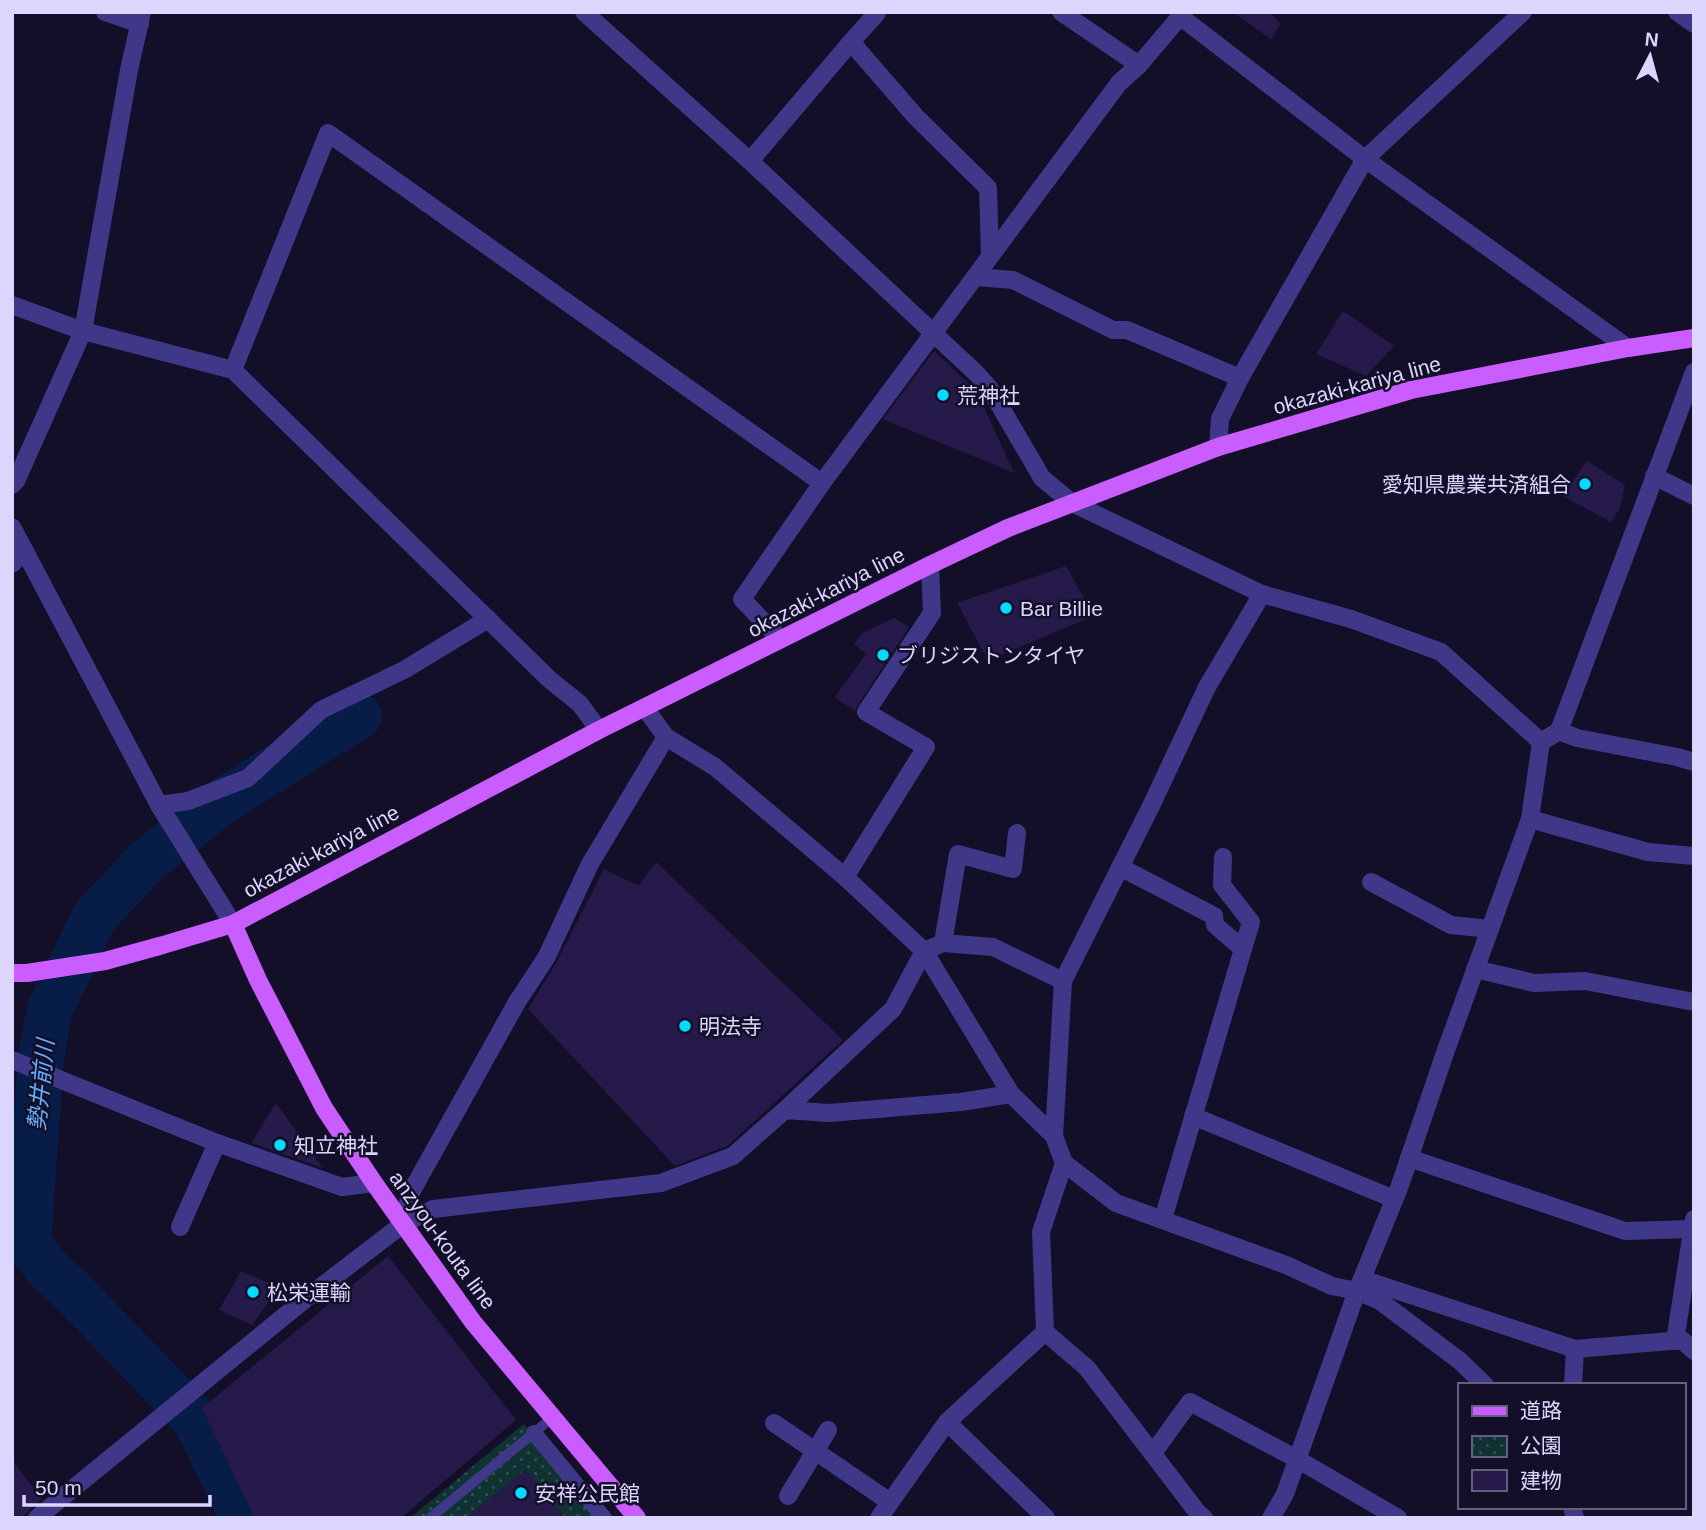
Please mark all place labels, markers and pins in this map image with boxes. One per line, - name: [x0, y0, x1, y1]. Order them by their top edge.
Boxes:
- place label: 荒神社: [957, 384, 1020, 407]
- marker: 荒神社: [935, 387, 951, 403]
- place label: 愛知県農業共済組合: [1382, 473, 1571, 496]
- marker: 愛知県農業共済組合: [1577, 476, 1593, 492]
- place label: Bar Billie: [1020, 597, 1103, 620]
- marker: Bar Billie: [998, 600, 1014, 616]
- place label: ブリジストンタイヤ: [897, 644, 1085, 667]
- marker: ブリジストンタイヤ: [875, 647, 891, 663]
- place label: 明法寺: [699, 1015, 762, 1038]
- marker: 明法寺: [677, 1018, 693, 1034]
- place label: 知立神社: [294, 1134, 378, 1157]
- marker: 知立神社: [272, 1137, 288, 1153]
- place label: 松栄運輸: [267, 1281, 351, 1304]
- marker: 松栄運輸: [245, 1284, 261, 1300]
- place label: 安祥公民館: [535, 1482, 640, 1505]
- marker: 安祥公民館: [513, 1485, 529, 1501]

